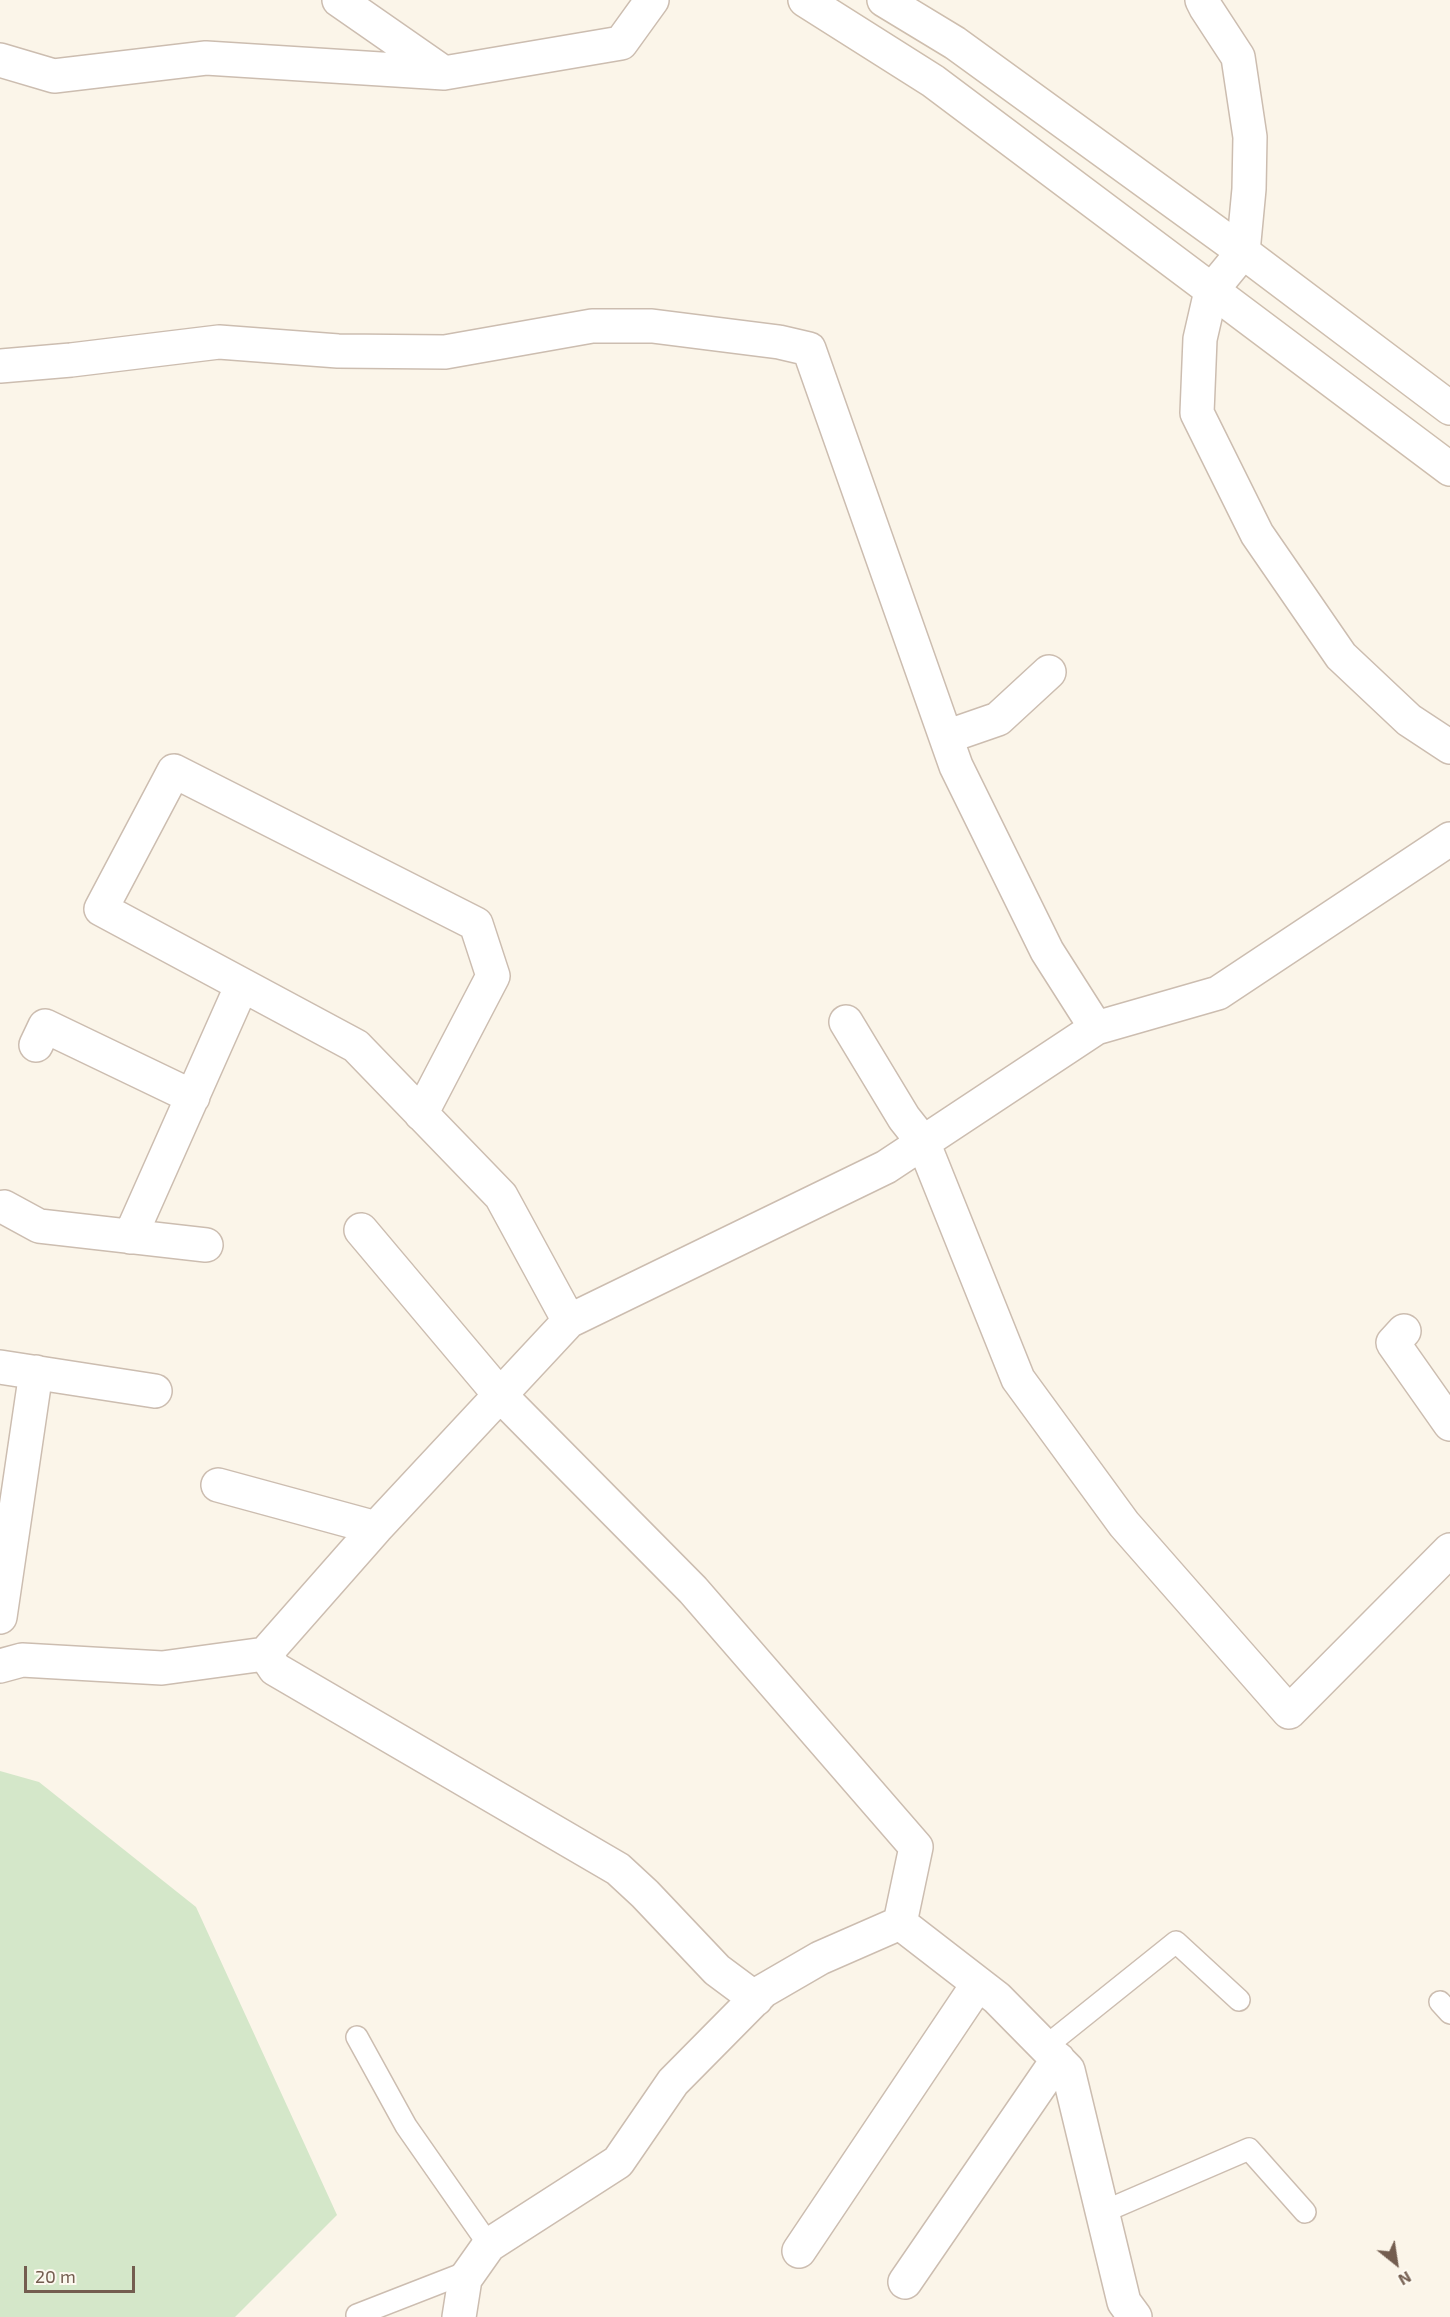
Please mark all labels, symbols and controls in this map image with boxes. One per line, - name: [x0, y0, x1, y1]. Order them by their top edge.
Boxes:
- north arrow: [1366, 2233, 1426, 2293]
- scale bar: [27, 2254, 138, 2292]
- text: 20 m: [35, 2265, 76, 2287]
- text: N: [1395, 2268, 1415, 2290]

